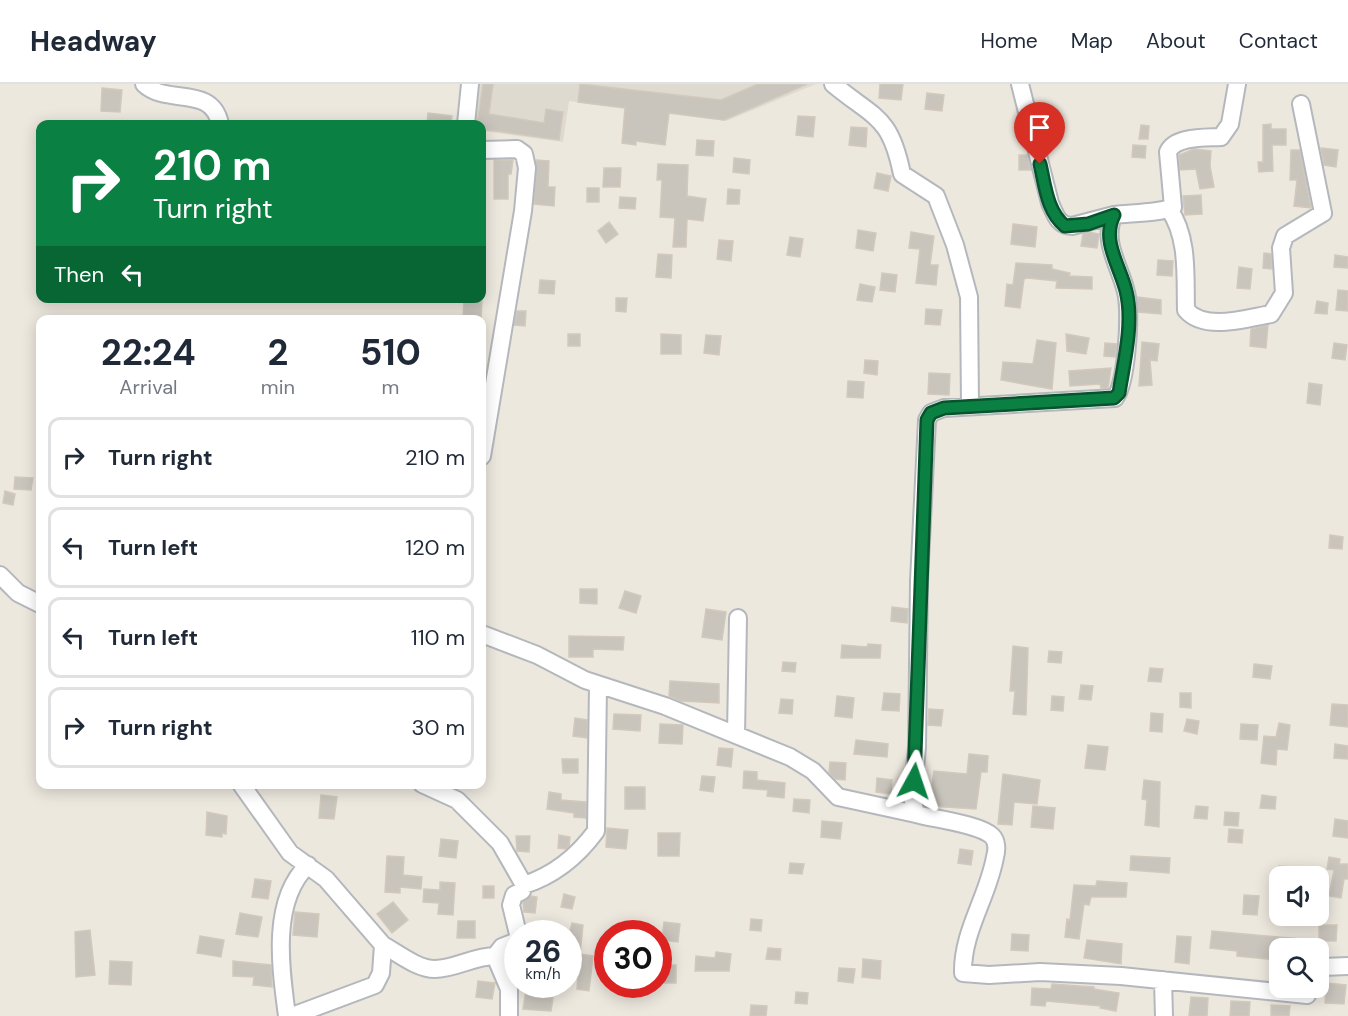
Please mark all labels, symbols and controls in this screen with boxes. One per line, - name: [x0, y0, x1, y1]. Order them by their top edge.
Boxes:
- text: Headway: [30, 23, 157, 60]
- text: Home: [980, 27, 1038, 55]
- text: Map: [1071, 27, 1113, 55]
- text: About: [1146, 27, 1206, 55]
- text: Contact: [1239, 27, 1318, 55]
- pin: [1014, 102, 1065, 164]
- icon: arrive: [1023, 111, 1056, 144]
- text: 210 m: [153, 138, 271, 193]
- icon: right: [54, 144, 132, 222]
- text: Turn right: [153, 191, 273, 226]
- icon: left: [116, 258, 149, 291]
- text: Then: [54, 260, 104, 289]
- text: 22:24: [101, 329, 196, 376]
- text: 2: [267, 329, 288, 376]
- text: 510: [360, 329, 421, 376]
- text: Arrival: [119, 374, 178, 400]
- text: min: [261, 374, 295, 400]
- text: m: [382, 374, 399, 400]
- icon: right: [57, 441, 90, 474]
- text: Turn right: [108, 443, 213, 472]
- text: 210 m: [405, 443, 465, 472]
- icon: left: [57, 531, 90, 564]
- text: Turn left: [108, 533, 198, 562]
- text: 120 m: [405, 533, 465, 562]
- icon: left: [57, 621, 90, 654]
- text: Turn left: [108, 623, 198, 652]
- text: 110 m: [411, 623, 465, 652]
- icon: right: [57, 711, 90, 744]
- text: Turn right: [108, 713, 213, 742]
- text: 30 m: [411, 713, 465, 742]
- position arrow: [882, 749, 946, 813]
- map controls: [1269, 866, 1329, 998]
- button: sound: [1269, 866, 1329, 926]
- speed limit sign: 30: [594, 920, 672, 998]
- text: 26: [525, 932, 561, 971]
- button: search: [1269, 938, 1329, 998]
- text: km/h: [525, 964, 561, 984]

